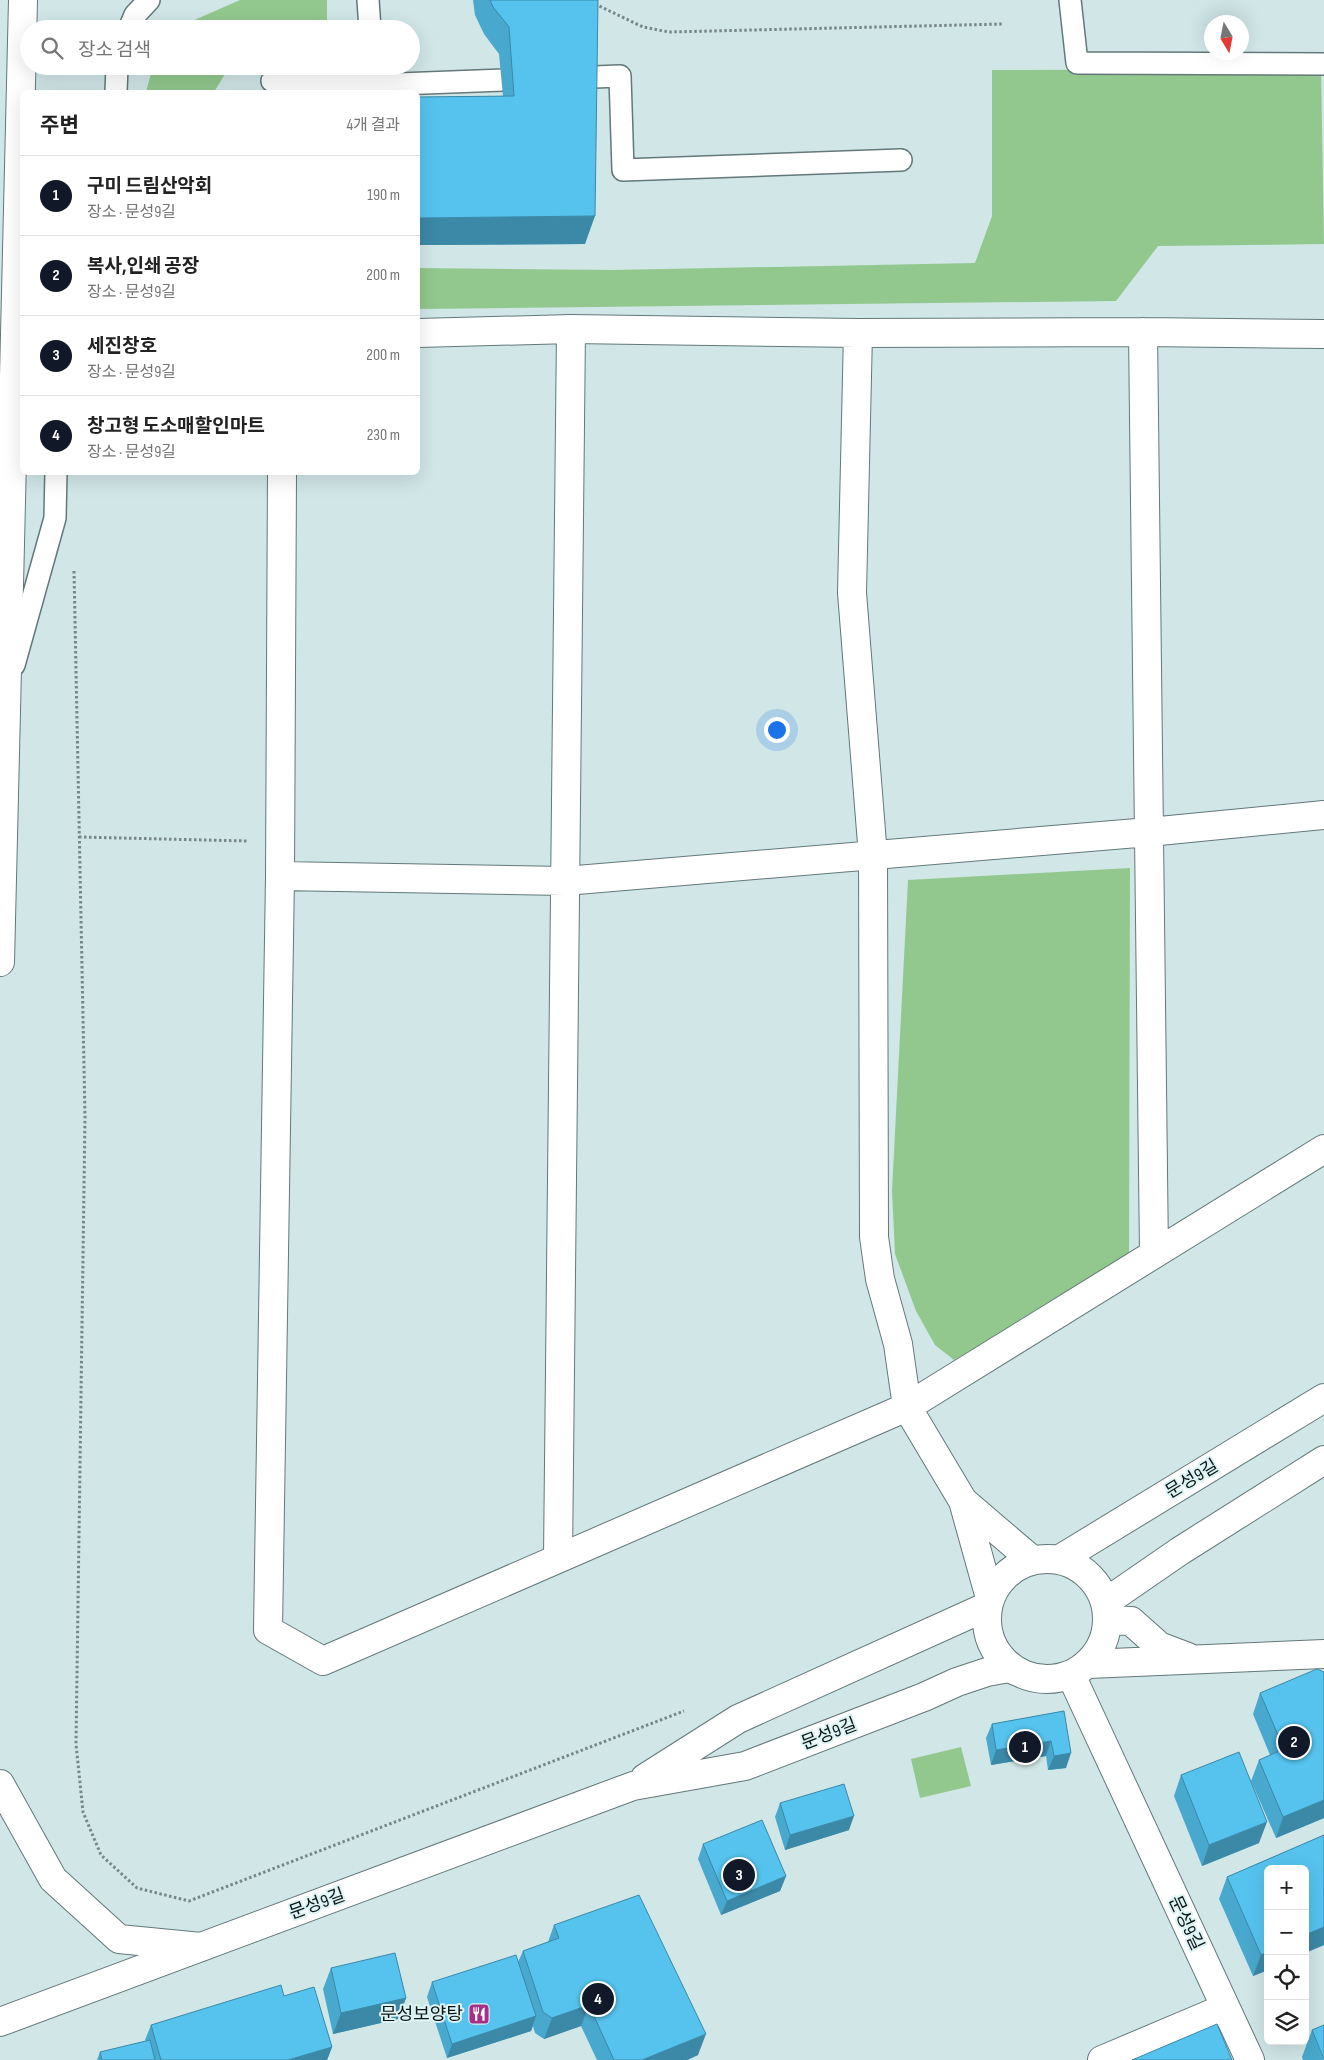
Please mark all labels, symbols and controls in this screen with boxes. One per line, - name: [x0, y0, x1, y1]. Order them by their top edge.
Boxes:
- north arrow: [1204, 15, 1249, 60]
- search box: [20, 20, 420, 75]
- icon: search: [38, 34, 66, 62]
- text: 장소 검색: [78, 39, 151, 62]
- text: 주변: [40, 113, 79, 138]
- text: 4개 결과: [347, 116, 400, 135]
- text: 구미 드림산악회: [87, 175, 212, 198]
- text: 1: [53, 186, 59, 205]
- text: 190 m: [367, 186, 400, 205]
- text: 장소 · 문성9길: [87, 203, 176, 222]
- text: 복사,인쇄 공장: [87, 255, 199, 278]
- text: 2: [52, 266, 60, 285]
- text: 200 m: [366, 266, 400, 285]
- text: 장소 · 문성9길: [87, 283, 176, 302]
- text: 세진창호: [87, 335, 157, 358]
- text: 3: [52, 346, 60, 365]
- text: 200 m: [366, 346, 400, 365]
- text: 장소 · 문성9길: [87, 363, 176, 382]
- text: 창고형 도소매할인마트: [87, 415, 265, 438]
- text: 4: [52, 426, 60, 445]
- text: 230 m: [367, 426, 400, 445]
- text: 장소 · 문성9길: [87, 443, 176, 462]
- your location: [764, 717, 790, 743]
- street label: 문성9길: [1162, 1455, 1222, 1503]
- street label: 문성9길: [798, 1714, 860, 1754]
- pin: 2: [1278, 1723, 1310, 1761]
- pin: 1: [1009, 1728, 1041, 1766]
- pin: 3: [723, 1856, 755, 1894]
- map controls: [1264, 1865, 1309, 2045]
- button: +: [1264, 1865, 1309, 1910]
- street label: 문성9길: [286, 1884, 348, 1924]
- street label: 문성9길: [1164, 1892, 1208, 1954]
- button: −: [1264, 1910, 1309, 1955]
- button: locate: [1264, 1955, 1309, 2000]
- pin: 4: [582, 1980, 614, 2018]
- button: layers: [1264, 2000, 1309, 2045]
- restaurant icon: 문성보양탕: [467, 2002, 491, 2026]
- place label: 문성보양탕: [380, 2004, 463, 2025]

